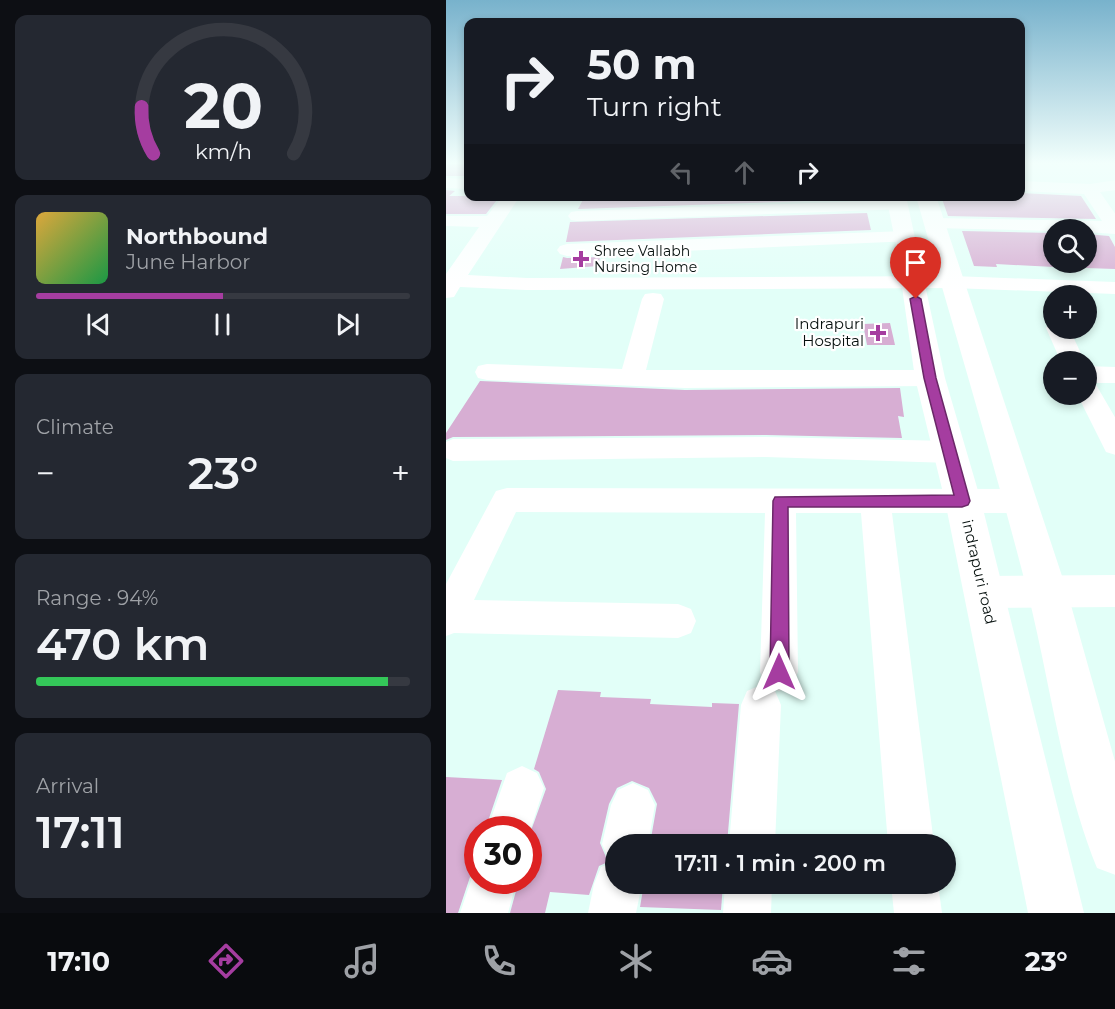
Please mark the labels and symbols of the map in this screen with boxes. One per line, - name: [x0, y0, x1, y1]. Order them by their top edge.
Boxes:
- pin: [890, 237, 941, 299]
- place label: Shree Vallabh Nursing Home: [594, 242, 697, 276]
- marker: Shree Vallabh Nursing Home: [572, 250, 590, 268]
- place label: Indrapuri Hospital: [795, 314, 864, 350]
- marker: Indrapuri Hospital: [869, 324, 887, 342]
- street label: indrapuri road: [958, 518, 1001, 626]
- position arrow: [747, 640, 811, 704]
- speed limit sign: 30: [464, 816, 542, 894]

